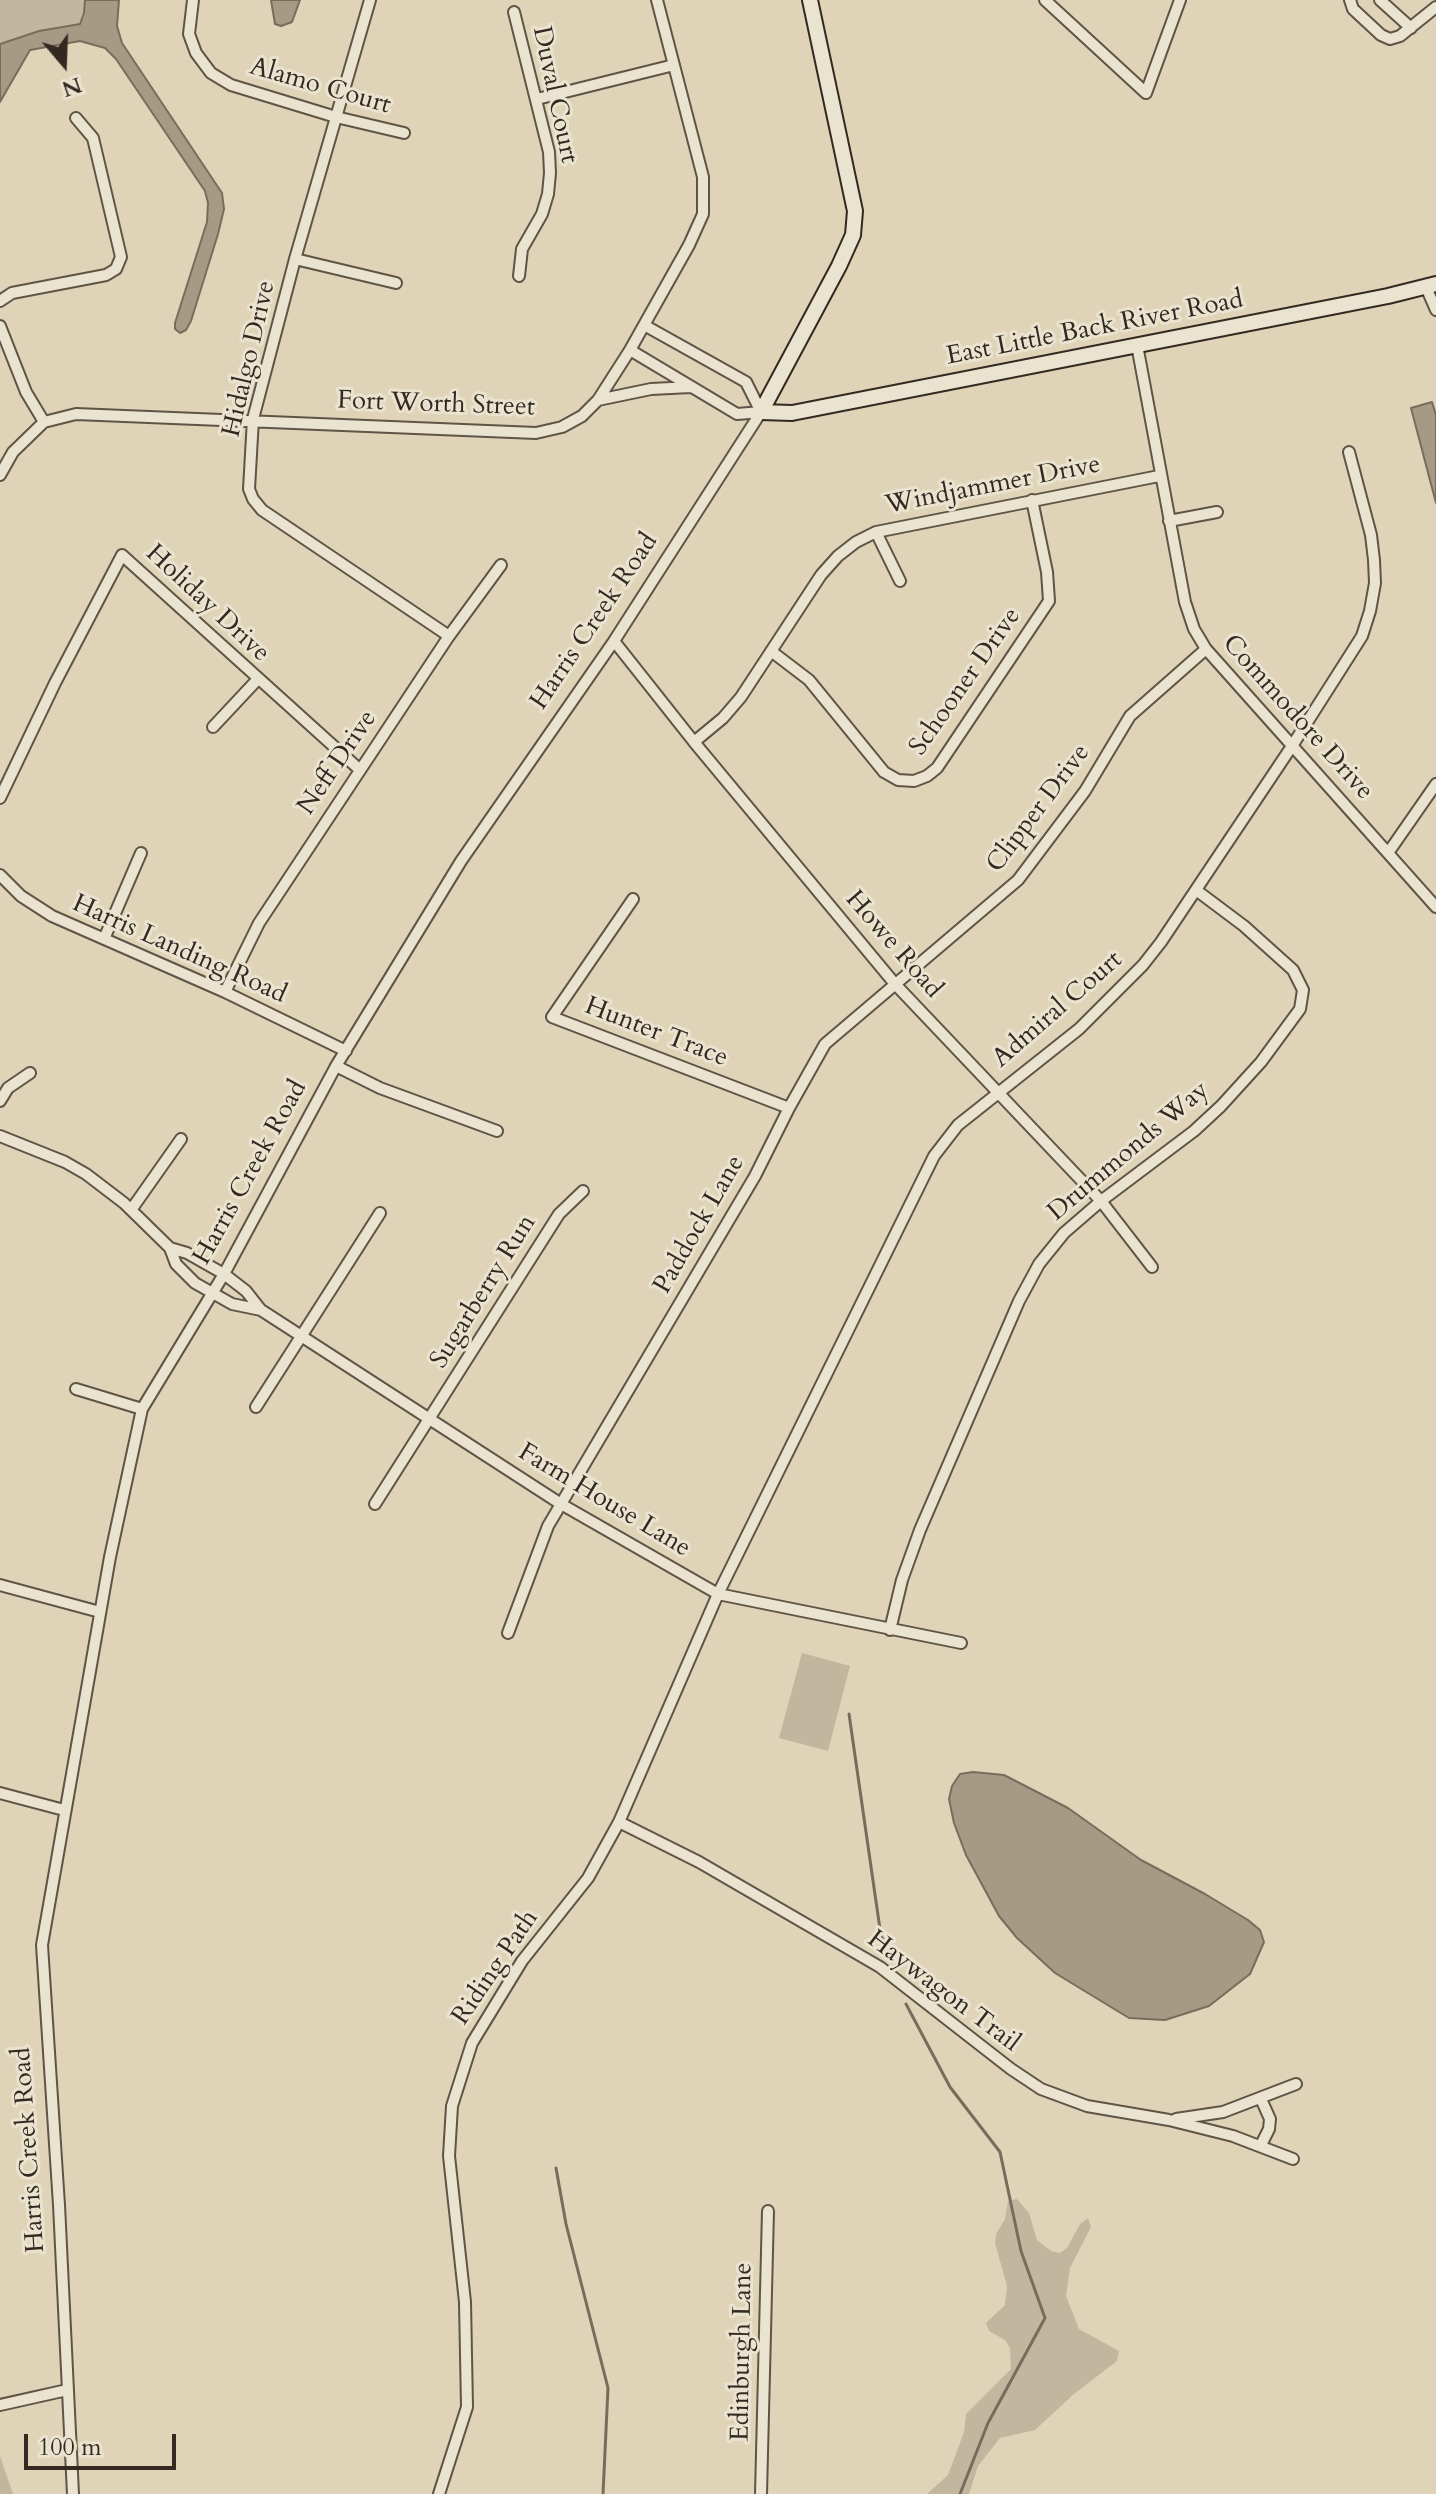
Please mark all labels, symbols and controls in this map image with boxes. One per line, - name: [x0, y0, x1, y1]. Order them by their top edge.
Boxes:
- north arrow: [24, 24, 104, 104]
- street label: Duval Court: [524, 24, 584, 166]
- street label: Alamo Court: [246, 52, 394, 122]
- text: N: [58, 69, 86, 104]
- street label: Hidalgo Drive: [217, 278, 283, 440]
- street label: East Little Back River Road: [944, 285, 1246, 373]
- street label: Fort Worth Street: [337, 386, 535, 424]
- street label: Windjammer Drive: [883, 450, 1103, 522]
- street label: Harris Creek Road: [524, 528, 666, 716]
- street label: Holiday Drive: [138, 539, 276, 669]
- street label: Schooner Drive: [904, 602, 1028, 762]
- street label: Commodore Drive: [1215, 629, 1379, 807]
- street label: Neff Drive: [292, 705, 384, 821]
- street label: Clipper Drive: [981, 739, 1097, 879]
- street label: Howe Road: [838, 885, 948, 1005]
- street label: Harris Landing Road: [67, 889, 291, 1011]
- street label: Admiral Court: [987, 945, 1129, 1075]
- street label: Hunter Trace: [580, 991, 732, 1075]
- street label: Harris Creek Road: [187, 1075, 315, 1271]
- street label: Drummonds Way: [1042, 1075, 1216, 1229]
- street label: Paddock Lane: [648, 1150, 752, 1300]
- street label: Sugarberry Run: [424, 1209, 544, 1375]
- street label: Farm House Lane: [512, 1437, 696, 1565]
- street label: Riding Path: [446, 1905, 546, 2031]
- street label: Haywagon Trail: [861, 1925, 1025, 2059]
- street label: Harris Creek Road: [7, 2046, 53, 2254]
- street label: Edinburgh Lane: [726, 2262, 760, 2442]
- scale bar: [28, 2418, 180, 2468]
- text: 100 m: [38, 2431, 102, 2464]

